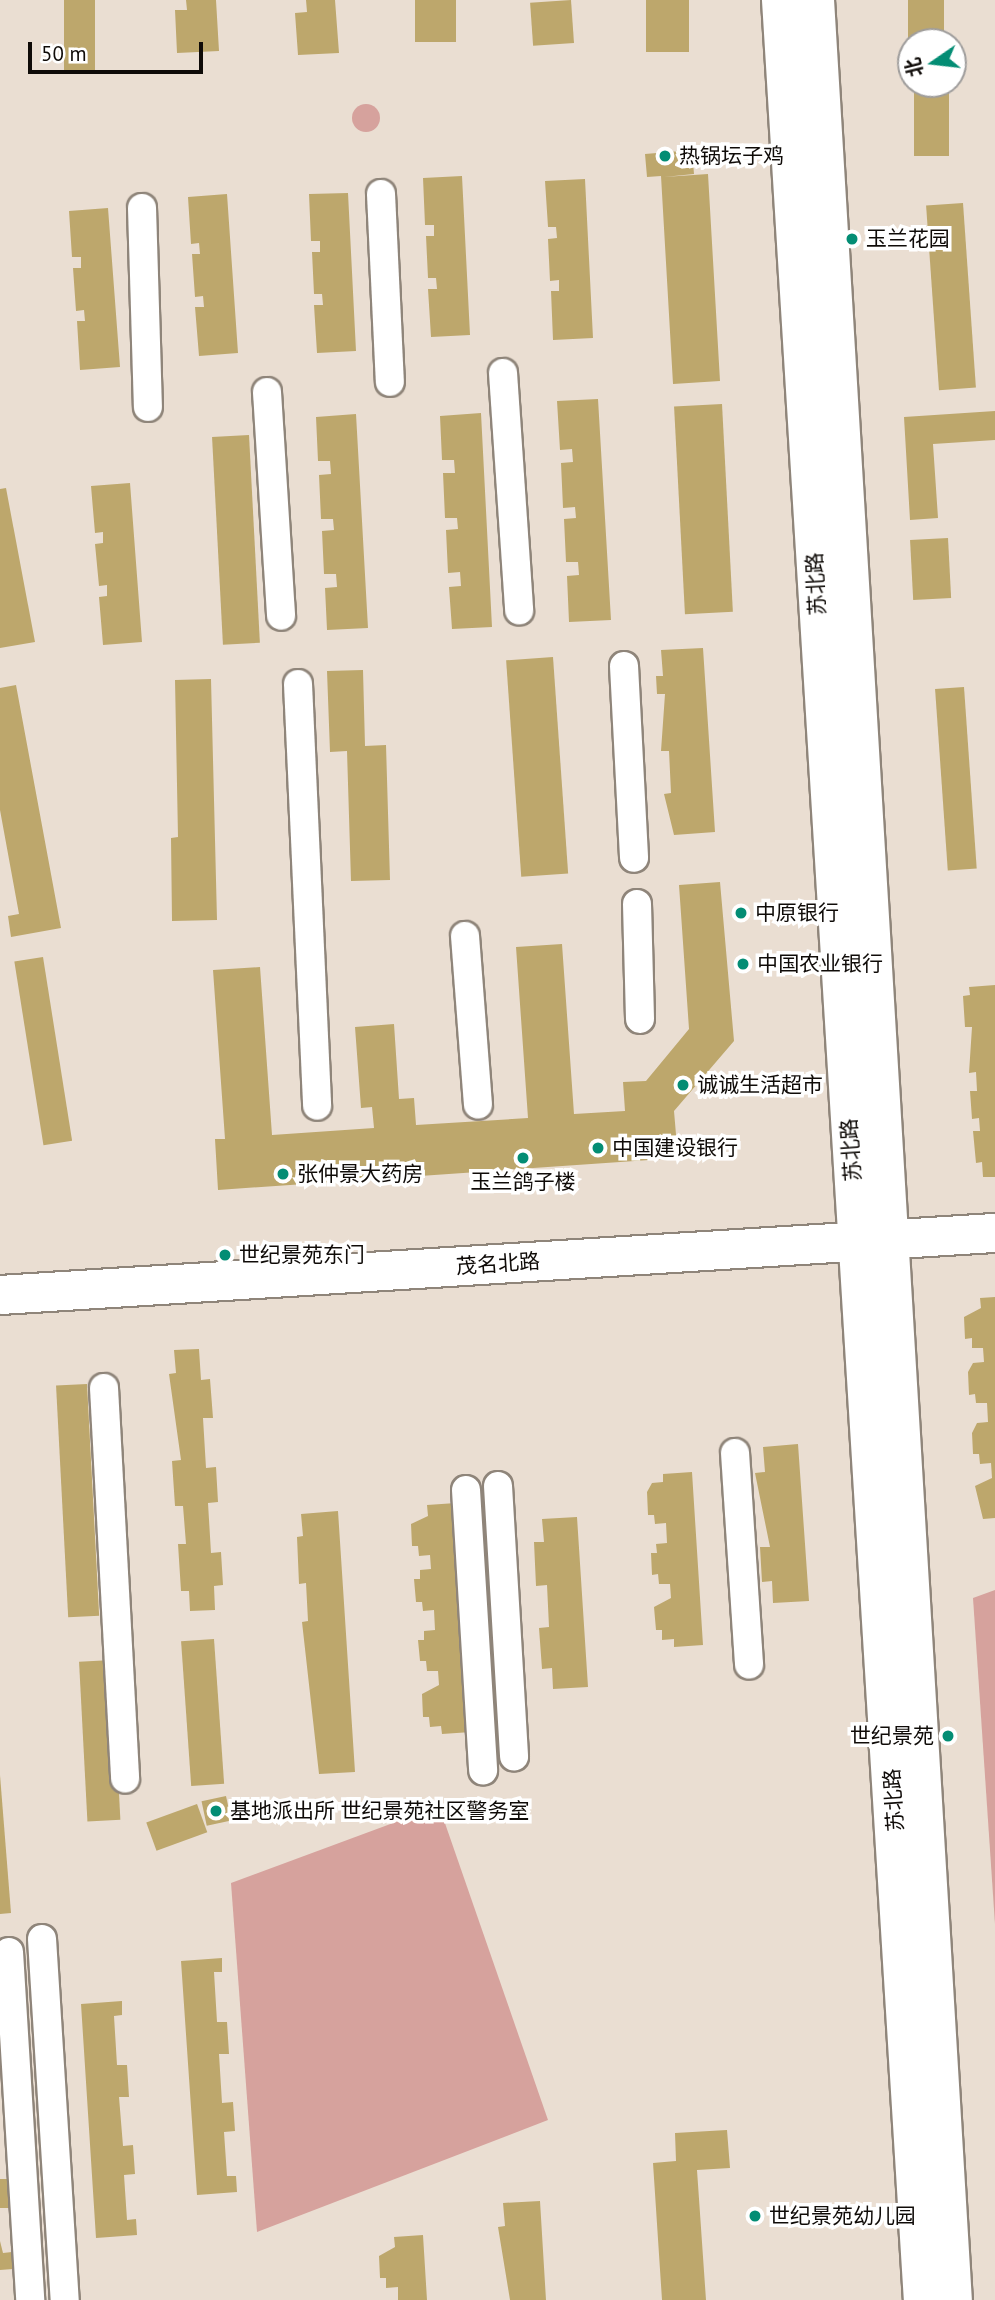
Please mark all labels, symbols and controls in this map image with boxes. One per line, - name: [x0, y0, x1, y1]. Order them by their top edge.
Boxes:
- scale bar: [32, 28, 206, 72]
- north arrow: [897, 28, 967, 98]
- text: 50 m: [41, 40, 87, 67]
- text: 北: [900, 55, 928, 80]
- place label: 热锅坛子鸡: [679, 143, 784, 169]
- marker: 热锅坛子鸡: [657, 148, 673, 164]
- place label: 玉兰花园: [866, 226, 950, 252]
- marker: 玉兰花园: [844, 231, 860, 247]
- street label: 苏北路: [802, 552, 830, 616]
- place label: 中原银行: [755, 900, 839, 926]
- marker: 中原银行: [733, 905, 749, 921]
- place label: 中国农业银行: [757, 951, 883, 977]
- marker: 中国农业银行: [735, 956, 751, 972]
- place label: 诚诚生活超市: [697, 1072, 823, 1098]
- marker: 诚诚生活超市: [675, 1077, 691, 1093]
- street label: 苏北路: [836, 1118, 866, 1182]
- place label: 中国建设银行: [612, 1135, 738, 1161]
- marker: 中国建设银行: [590, 1140, 606, 1156]
- marker: 玉兰鸽子楼: [515, 1150, 531, 1166]
- place label: 张仲景大药房: [297, 1161, 423, 1187]
- marker: 张仲景大药房: [275, 1166, 291, 1182]
- place label: 玉兰鸽子楼: [471, 1169, 575, 1195]
- place label: 世纪景苑东门: [239, 1242, 365, 1268]
- marker: 世纪景苑东门: [217, 1247, 233, 1263]
- street label: 茂名北路: [455, 1249, 541, 1279]
- place label: 世纪景苑: [850, 1723, 934, 1749]
- marker: 世纪景苑: [940, 1728, 956, 1744]
- street label: 苏北路: [879, 1768, 909, 1832]
- place label: 基地派出所 世纪景苑社区警务室: [230, 1798, 530, 1824]
- marker: 基地派出所 世纪景苑社区警务室: [208, 1803, 224, 1819]
- place label: 世纪景苑幼儿园: [769, 2203, 916, 2229]
- marker: 世纪景苑幼儿园: [747, 2208, 763, 2224]

